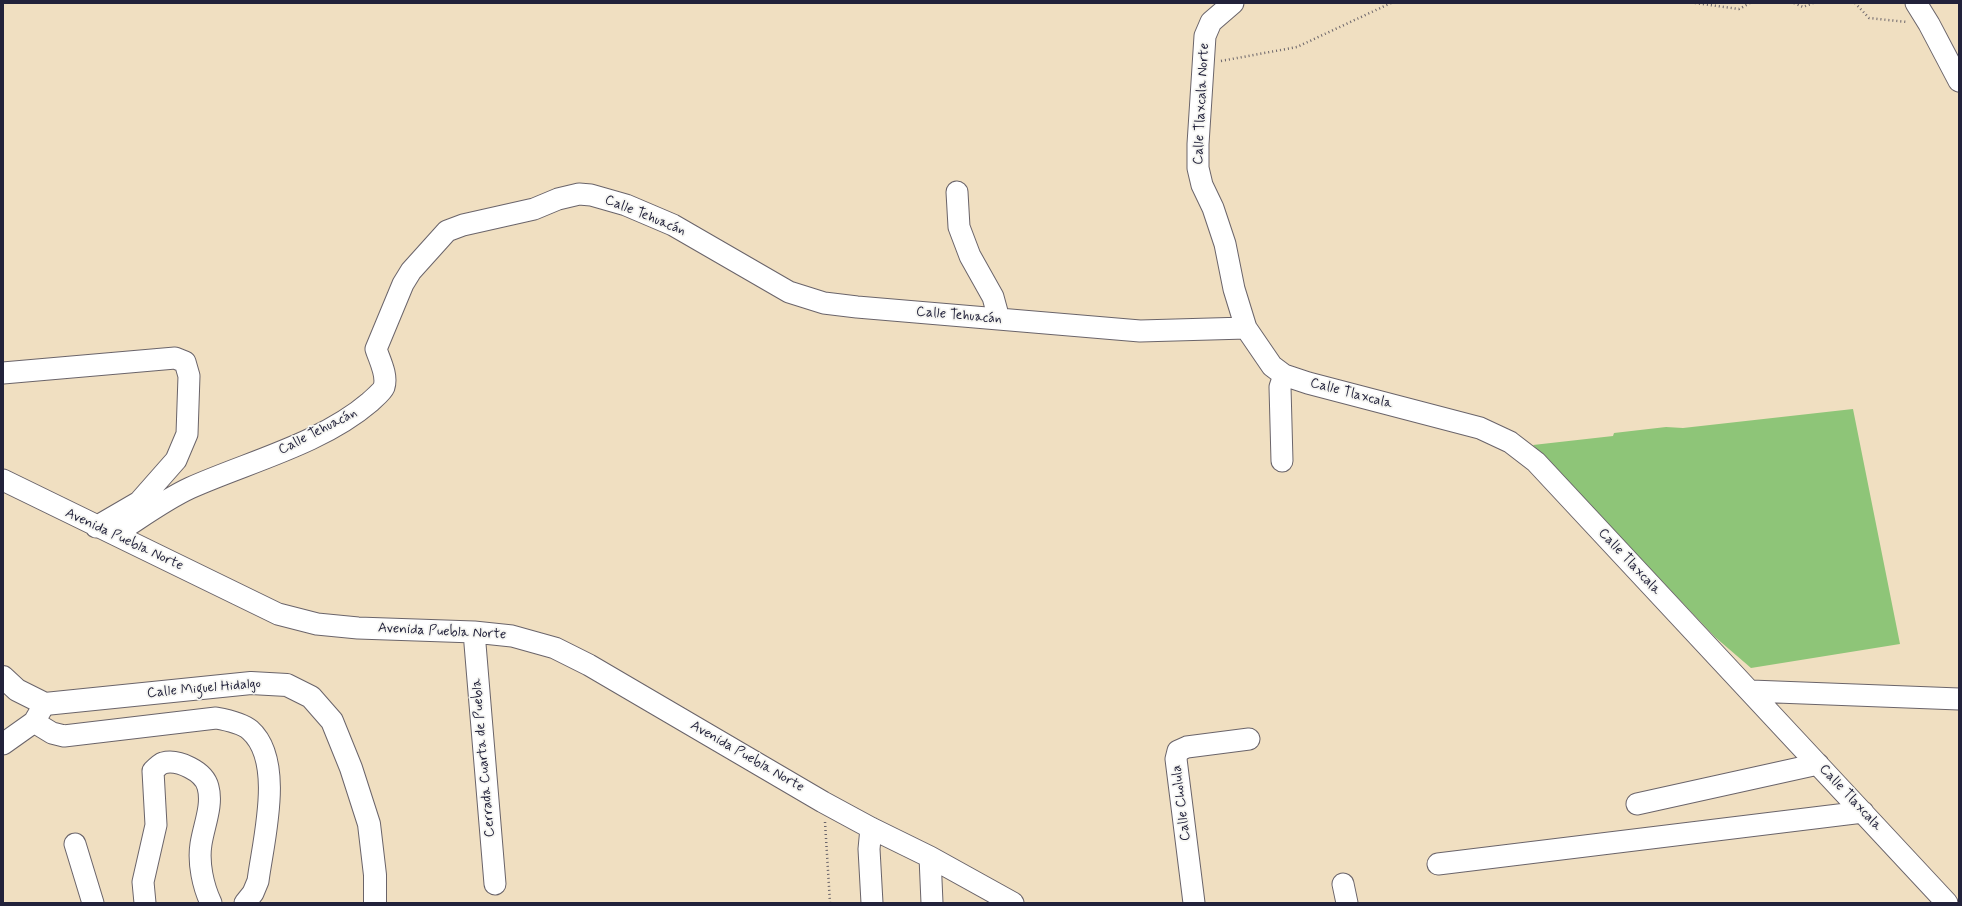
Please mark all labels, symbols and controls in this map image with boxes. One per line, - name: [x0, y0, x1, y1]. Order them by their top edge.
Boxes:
- street label: Calle Tlaxcala Norte: [1190, 43, 1214, 165]
- street label: Calle Tehuacán: [602, 192, 688, 240]
- street label: Calle Tehuacán: [915, 304, 1003, 328]
- street label: Calle Tlaxcala: [1308, 375, 1394, 413]
- street label: Calle Tehuacán: [276, 405, 360, 459]
- street label: Avenida Puebla Norte: [62, 505, 186, 575]
- street label: Calle Tlaxcala: [1594, 525, 1664, 599]
- street label: Avenida Puebla Norte: [377, 620, 507, 644]
- street label: Calle Miguel Hidalgo: [146, 676, 262, 702]
- street label: Cerrada Cuarta de Puebla: [469, 678, 499, 838]
- street label: Avenida Puebla Norte: [687, 718, 807, 796]
- street label: Calle Tlaxcala: [1815, 761, 1885, 835]
- street label: Calle Cholula: [1169, 764, 1195, 842]

